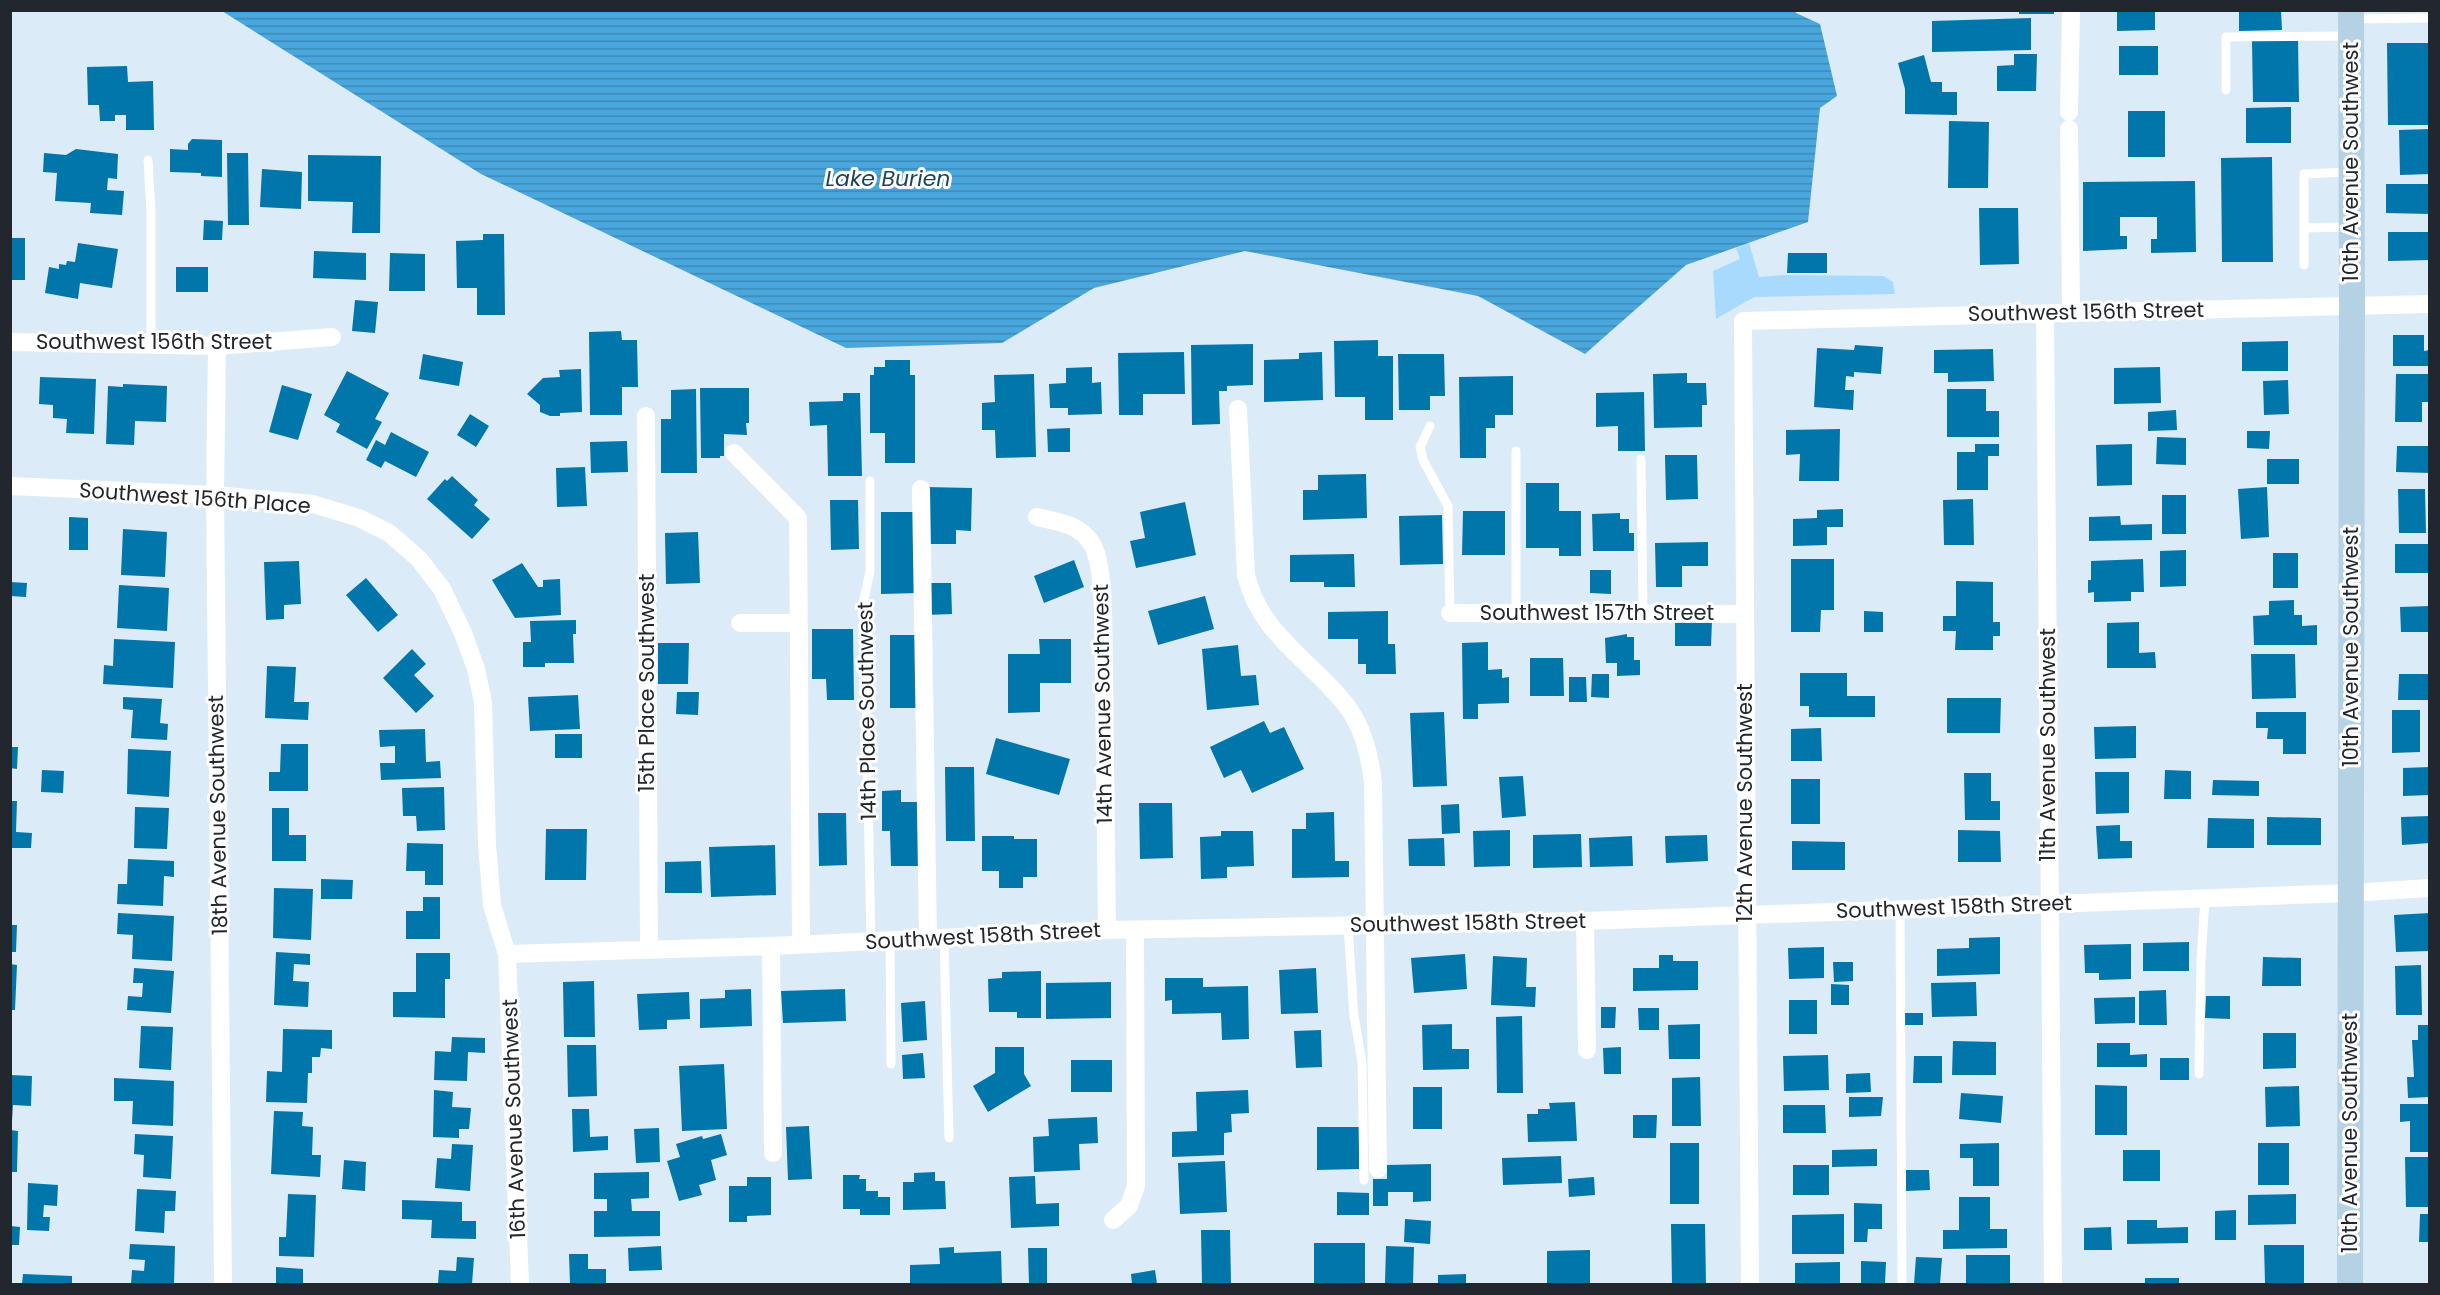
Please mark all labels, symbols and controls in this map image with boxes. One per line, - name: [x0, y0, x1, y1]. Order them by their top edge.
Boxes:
- street label: 10th Avenue Southwest: [2336, 42, 2365, 282]
- water label: Lake Burien: [826, 163, 950, 194]
- street label: Southwest 156th Street: [1968, 295, 2204, 328]
- street label: Southwest 156th Street: [36, 327, 272, 356]
- street label: Southwest 156th Place: [78, 475, 312, 520]
- street label: 10th Avenue Southwest: [2336, 527, 2365, 767]
- street label: 15th Place Southwest: [632, 574, 661, 792]
- street label: 14th Avenue Southwest: [1086, 584, 1119, 824]
- street label: Southwest 157th Street: [1480, 598, 1714, 627]
- street label: 14th Place Southwest: [850, 601, 883, 821]
- street label: 11th Avenue Southwest: [2033, 628, 2062, 862]
- street label: 12th Avenue Southwest: [1730, 683, 1759, 923]
- street label: 18th Avenue Southwest: [201, 695, 234, 935]
- street label: Southwest 158th Street: [1836, 888, 2072, 925]
- street label: Southwest 158th Street: [1350, 906, 1586, 939]
- street label: Southwest 158th Street: [864, 915, 1102, 956]
- street label: 16th Avenue Southwest: [495, 998, 532, 1240]
- street label: 10th Avenue Southwest: [2335, 1013, 2364, 1253]

